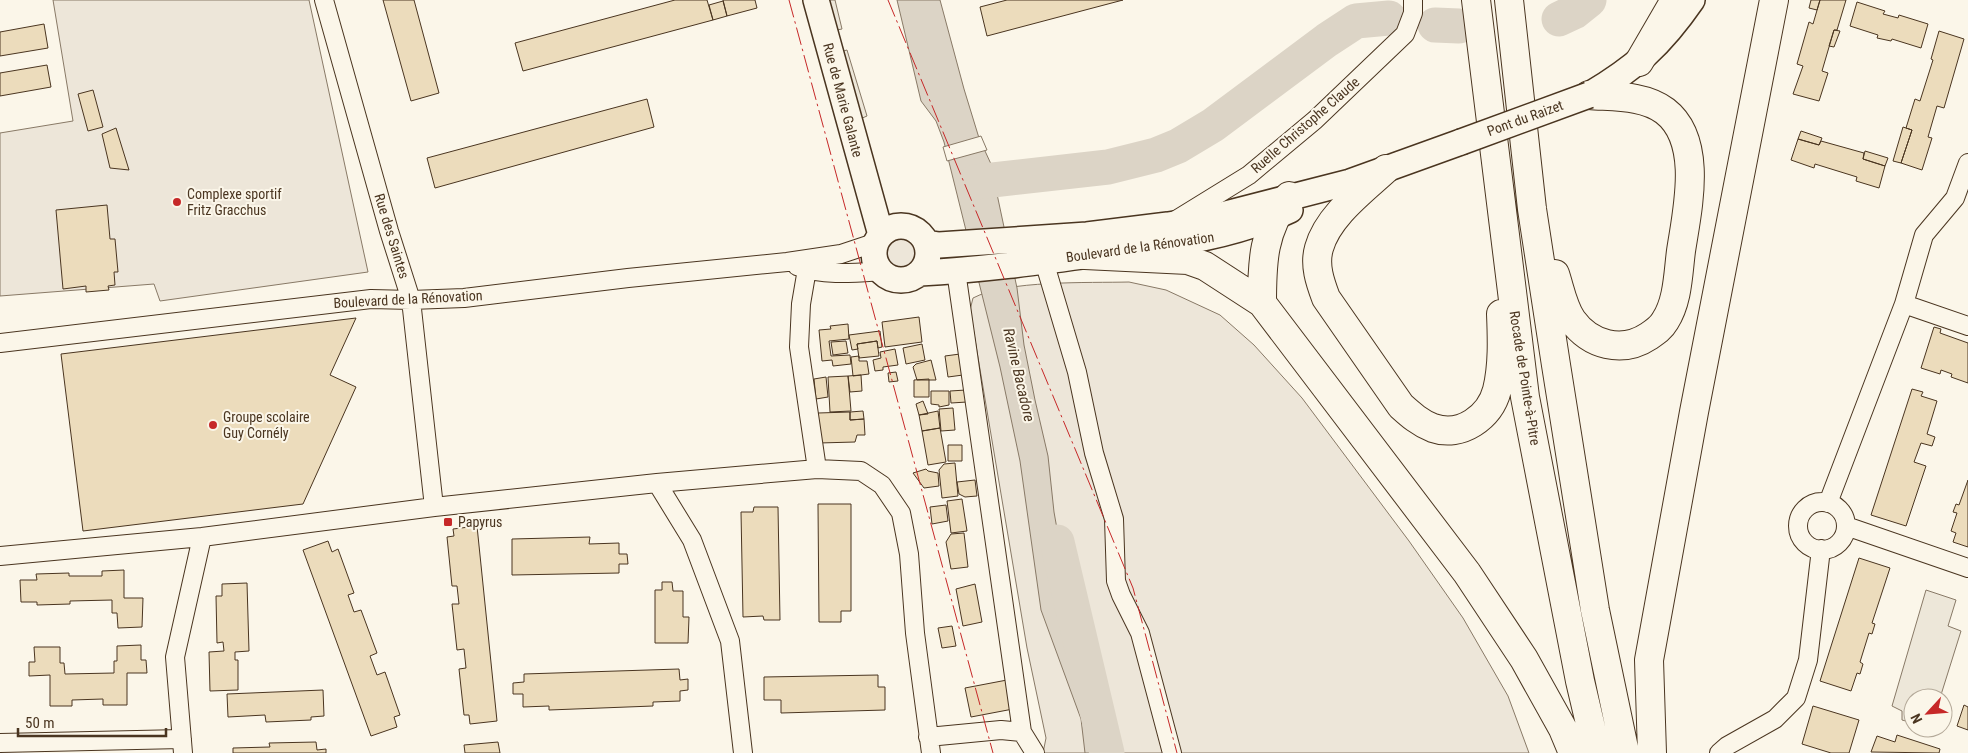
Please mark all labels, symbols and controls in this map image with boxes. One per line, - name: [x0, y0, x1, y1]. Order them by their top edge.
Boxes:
- street label: Rue de Marie Galante: [820, 41, 866, 159]
- street label: Ruelle Christophe Claude: [1248, 73, 1363, 176]
- street label: Pont du Raizet: [1485, 97, 1565, 139]
- place label: Complexe sportif Fritz Gracchus: [187, 186, 282, 218]
- street label: Rue des Saintes: [371, 192, 413, 280]
- marker: Complexe sportif Fritz Gracchus: [171, 196, 183, 208]
- street label: Boulevard de la Rénovation: [1065, 229, 1215, 265]
- street label: Boulevard de la Rénovation: [333, 287, 483, 311]
- street label: Rocade de Pointe-à-Pitre: [1506, 310, 1544, 447]
- water label: Ravine Bacadore: [999, 326, 1039, 424]
- place label: Groupe scolaire Guy Cornély: [223, 409, 310, 441]
- marker: Groupe scolaire Guy Cornély: [207, 419, 219, 431]
- place label: Papyrus: [458, 514, 502, 530]
- marker: Papyrus: [442, 516, 454, 528]
- north arrow: [1903, 688, 1953, 738]
- scale bar: [18, 706, 165, 738]
- text: N: [1907, 711, 1925, 726]
- text: 50 m: [25, 714, 55, 732]

